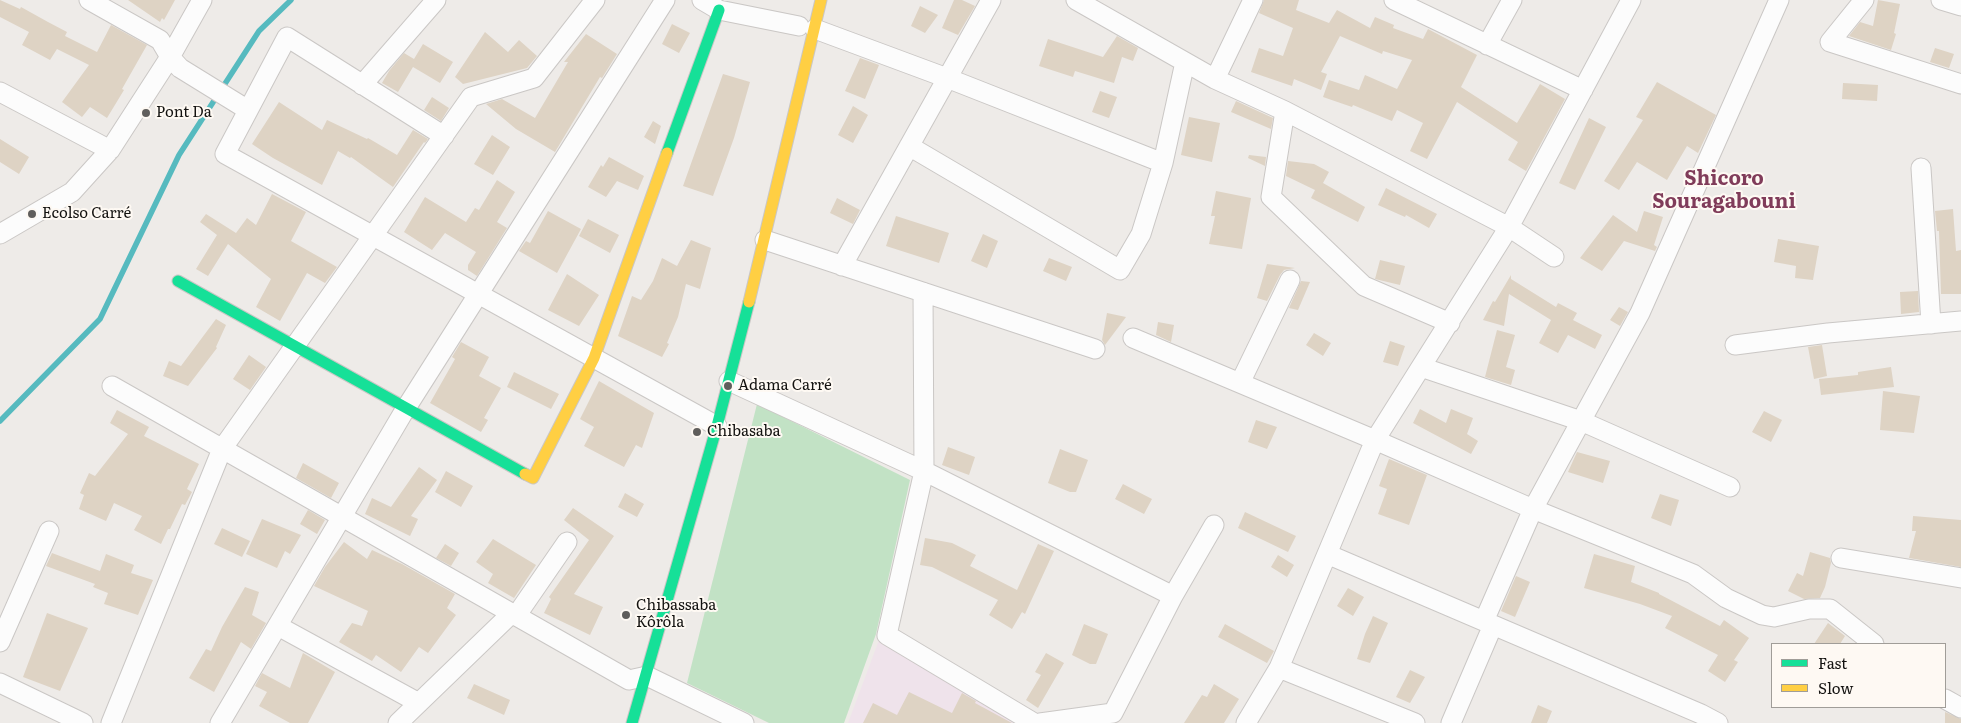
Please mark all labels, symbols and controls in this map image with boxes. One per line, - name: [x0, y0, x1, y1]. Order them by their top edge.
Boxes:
- place label: Pont Da: [156, 104, 212, 122]
- marker: Pont Da: [140, 107, 152, 119]
- district label: Shicoro Souragabouni: [1652, 167, 1796, 214]
- place label: Ecolso Carré: [42, 205, 131, 223]
- marker: Ecolso Carré: [26, 208, 38, 220]
- place label: Adama Carré: [738, 377, 832, 395]
- marker: Adama Carré: [722, 380, 734, 392]
- place label: Chibasaba: [707, 423, 781, 441]
- marker: Chibasaba: [691, 426, 703, 438]
- place label: Chibassaba Kôrôla: [636, 597, 716, 632]
- marker: Chibassaba Kôrôla: [620, 609, 632, 621]
- legend: [1771, 643, 1946, 708]
- text: Fast: [1818, 651, 1847, 674]
- text: Slow: [1818, 676, 1853, 699]

